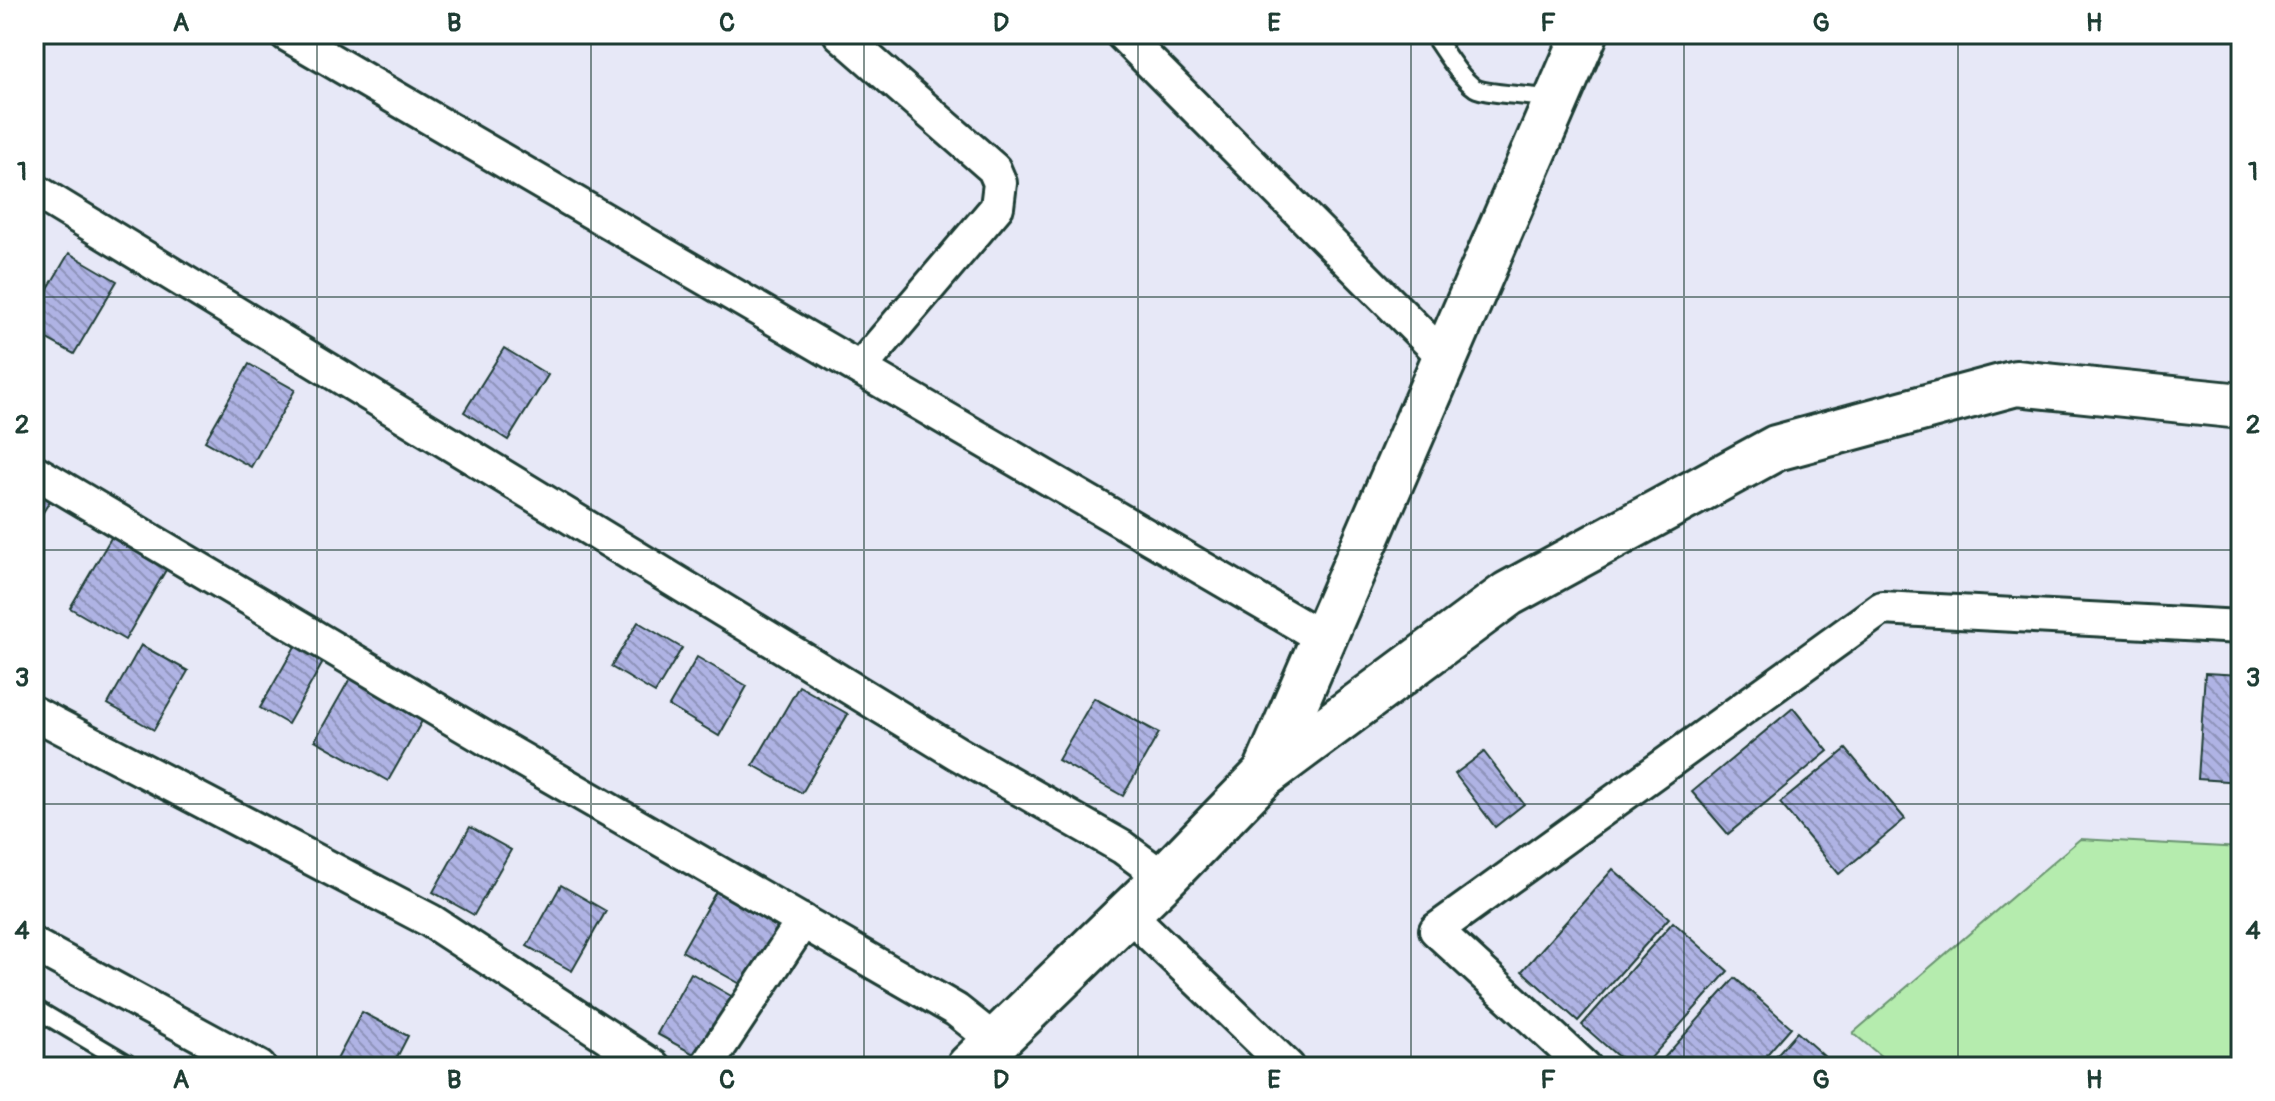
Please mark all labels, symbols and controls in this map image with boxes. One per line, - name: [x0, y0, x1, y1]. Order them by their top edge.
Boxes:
- text: A: [173, 7, 190, 39]
- text: B: [447, 7, 461, 39]
- text: C: [719, 7, 735, 39]
- text: D: [993, 7, 1009, 39]
- text: E: [1267, 7, 1281, 39]
- text: F: [1540, 7, 1556, 39]
- text: G: [1812, 7, 1830, 39]
- text: H: [2086, 7, 2102, 39]
- text: 1: [17, 156, 27, 188]
- text: 1: [2248, 156, 2258, 188]
- text: 2: [15, 409, 29, 441]
- text: 2: [2246, 409, 2260, 441]
- text: 3: [15, 662, 29, 694]
- text: 3: [2246, 662, 2260, 694]
- text: 4: [14, 915, 30, 947]
- text: 4: [2245, 915, 2261, 947]
- text: A: [173, 1064, 190, 1096]
- text: B: [447, 1064, 461, 1096]
- text: C: [719, 1064, 735, 1096]
- text: D: [993, 1064, 1009, 1096]
- text: E: [1267, 1064, 1281, 1096]
- text: F: [1540, 1064, 1556, 1096]
- text: G: [1812, 1064, 1830, 1096]
- text: H: [2086, 1064, 2102, 1096]

